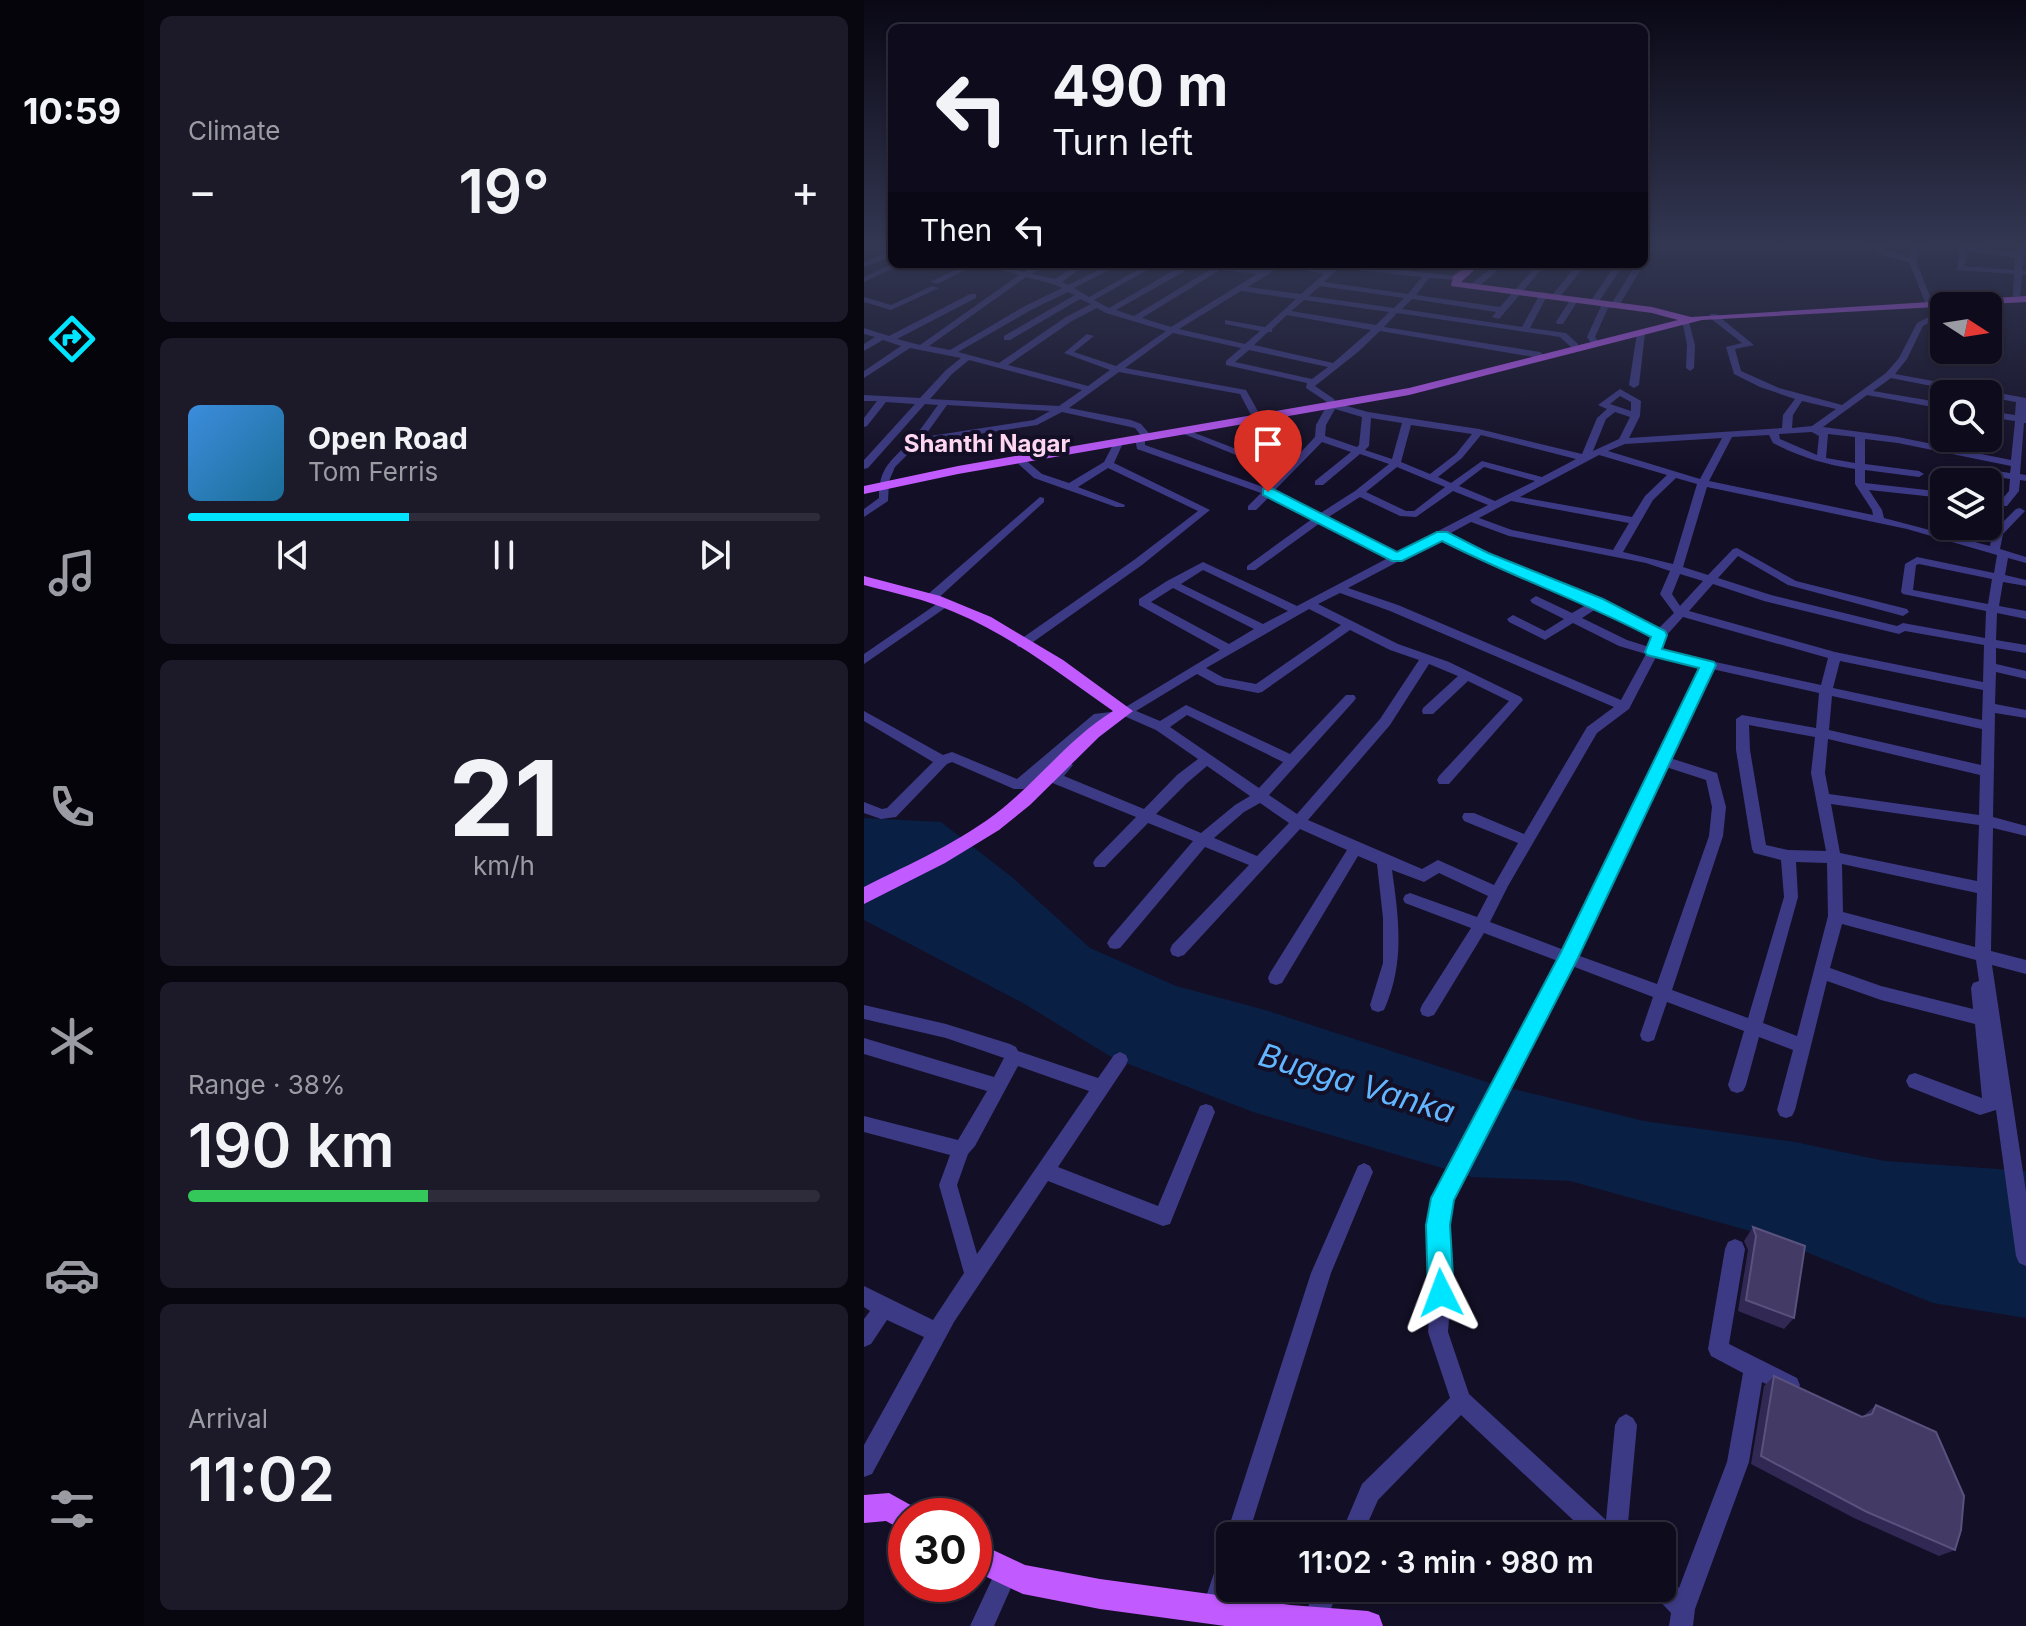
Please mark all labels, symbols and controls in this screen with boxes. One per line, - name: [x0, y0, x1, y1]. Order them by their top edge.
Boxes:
- text: 490 m: [1052, 52, 1228, 120]
- icon: left: [920, 56, 1024, 160]
- text: 10:59: [23, 89, 121, 133]
- text: Climate: [188, 115, 280, 146]
- text: Turn left: [1052, 120, 1193, 164]
- text: 19°: [458, 155, 550, 227]
- text: −: [188, 164, 217, 218]
- text: +: [791, 164, 820, 218]
- icon: left: [1008, 208, 1052, 252]
- text: Then: [920, 212, 992, 248]
- north arrow: [1930, 292, 2002, 364]
- map controls: [1930, 292, 2002, 540]
- icon: directions: [44, 311, 100, 367]
- button: search: [1930, 380, 2002, 452]
- pin: [1234, 410, 1302, 492]
- text: Open Road: [308, 420, 468, 456]
- icon: arrive: [1246, 422, 1290, 466]
- district label: Shanthi Nagar: [904, 429, 1071, 458]
- text: Tom Ferris: [308, 456, 438, 487]
- button: layers: [1930, 468, 2002, 540]
- icon: previous: [271, 533, 315, 577]
- icon: pause: [482, 533, 526, 577]
- icon: next: [693, 533, 737, 577]
- icon: music: [44, 545, 100, 601]
- text: 21: [449, 735, 559, 861]
- icon: phone: [44, 779, 100, 835]
- text: km/h: [473, 850, 535, 881]
- icon: climate: [44, 1013, 100, 1069]
- water label: Bugga Vanka: [1254, 1035, 1460, 1131]
- text: Range · 38%: [188, 1069, 345, 1100]
- text: 190 km: [188, 1109, 395, 1181]
- icon: car: [44, 1247, 100, 1303]
- position arrow: [1399, 1251, 1483, 1335]
- text: Arrival: [188, 1403, 268, 1434]
- text: 11:02: [188, 1443, 335, 1515]
- icon: filters: [44, 1481, 100, 1537]
- speed limit sign: 30: [888, 1498, 992, 1602]
- text: 11:02 · 3 min · 980 m: [1298, 1544, 1594, 1580]

